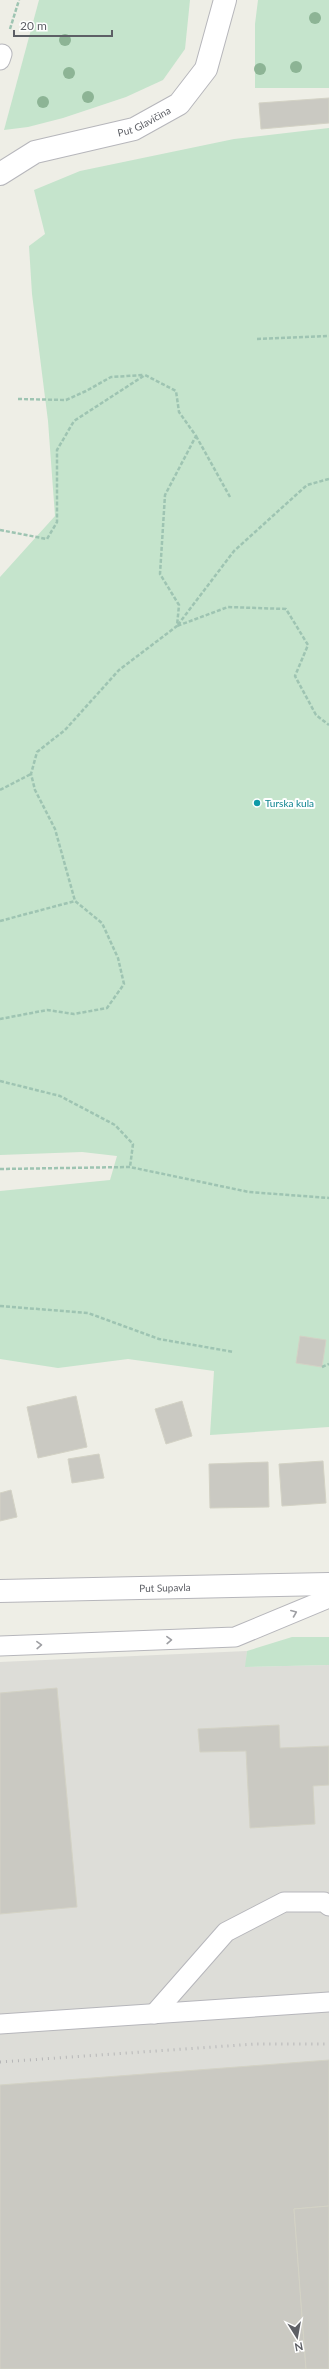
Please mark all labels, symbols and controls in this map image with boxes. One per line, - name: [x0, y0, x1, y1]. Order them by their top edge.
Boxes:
- scale bar: [14, 12, 112, 38]
- text: 20 m: [20, 18, 47, 33]
- street label: Put Glavičina: [116, 104, 173, 139]
- place label: Turska kula: [265, 797, 314, 809]
- marker: Turska kula: [252, 798, 262, 808]
- street label: Put Supavla: [139, 1581, 191, 1594]
- one-way arrow: [290, 1609, 297, 1617]
- one-way arrow: [166, 1636, 172, 1644]
- one-way arrow: [36, 1641, 42, 1649]
- north arrow: [277, 2317, 317, 2357]
- text: N: [294, 2340, 304, 2354]

